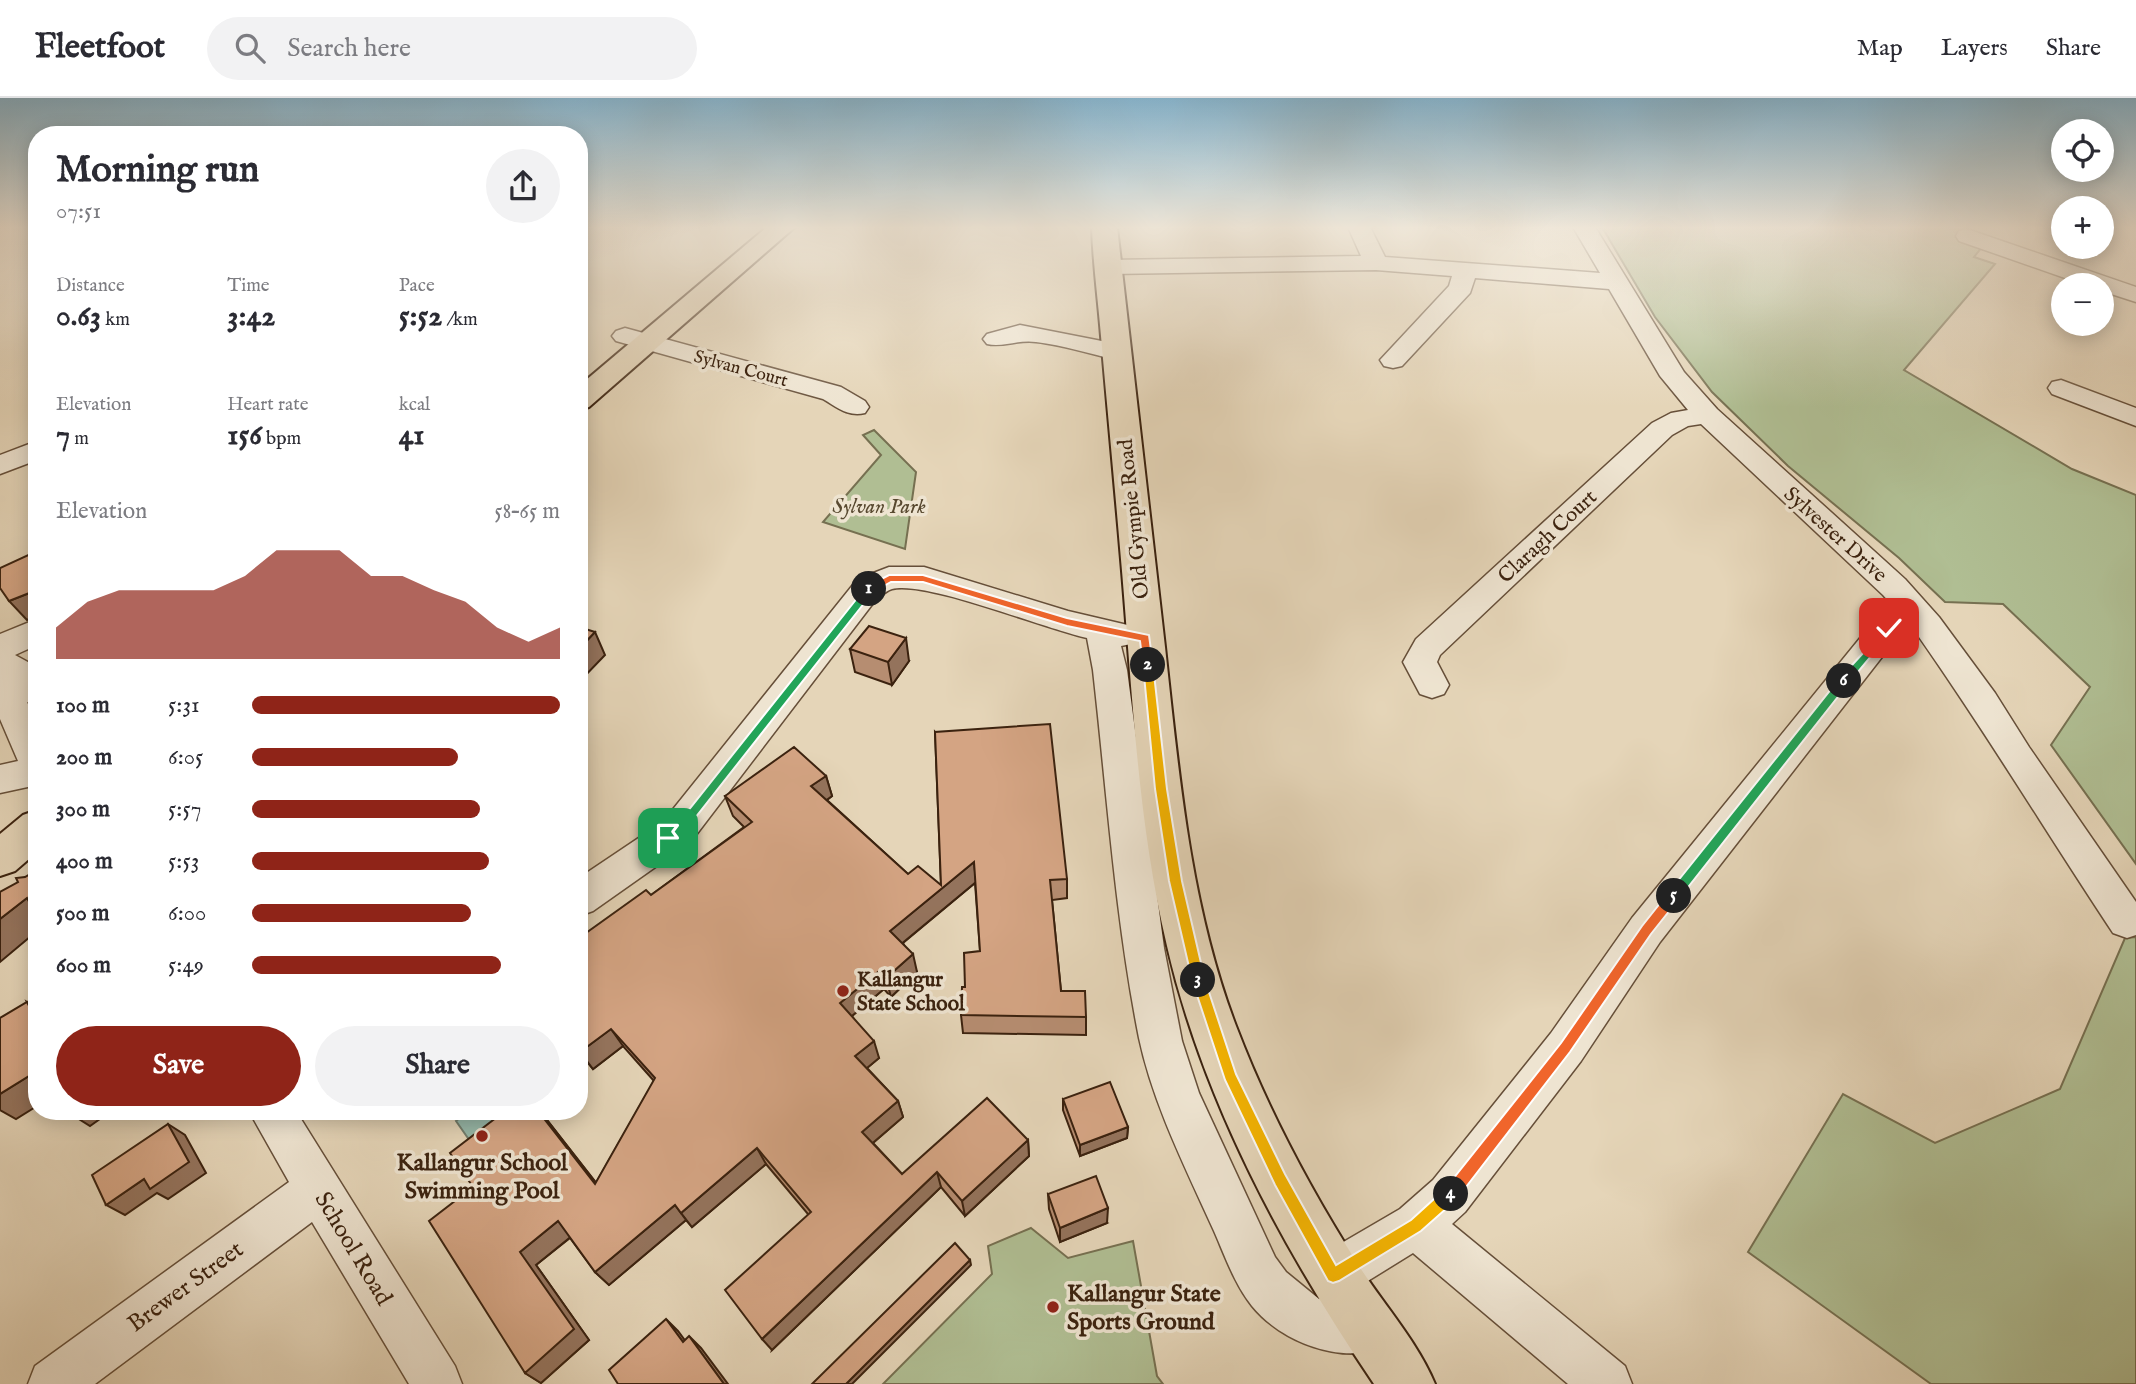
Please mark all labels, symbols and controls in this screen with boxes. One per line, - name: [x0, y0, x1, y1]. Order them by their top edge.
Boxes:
- search box: [207, 17, 697, 80]
- text: Fleetfoot: [35, 27, 165, 69]
- icon: search: [231, 29, 269, 67]
- text: Search here: [287, 32, 411, 65]
- text: Map: [1857, 33, 1903, 64]
- text: Layers: [1941, 33, 2008, 64]
- text: Share: [2046, 33, 2101, 64]
- map controls: [2051, 119, 2114, 336]
- button: locate: [2051, 119, 2114, 182]
- text: Morning run: [56, 147, 259, 195]
- button: share: [486, 149, 560, 223]
- button: +: [2051, 196, 2114, 259]
- text: 07:51: [56, 197, 101, 226]
- button: −: [2051, 273, 2114, 336]
- text: Distance: [56, 274, 125, 298]
- text: Time: [227, 274, 270, 298]
- text: Pace: [399, 274, 435, 298]
- text: 0.63: [56, 298, 101, 336]
- text: 3:42: [227, 298, 275, 336]
- text: 5:52: [399, 298, 442, 336]
- text: km: [101, 308, 130, 332]
- text: /km: [442, 308, 478, 332]
- street label: Sylvan Court: [691, 346, 790, 393]
- text: Elevation: [56, 393, 131, 417]
- text: Heart rate: [227, 393, 308, 417]
- text: kcal: [399, 393, 430, 417]
- text: 7: [56, 417, 70, 455]
- text: 156: [227, 417, 262, 455]
- text: 41: [399, 417, 425, 455]
- text: m: [70, 427, 89, 451]
- text: bpm: [262, 427, 301, 451]
- street label: Old Gympie Road: [1113, 437, 1156, 600]
- street label: Sylvester Drive: [1778, 481, 1893, 589]
- street label: Claragh Court: [1493, 484, 1603, 590]
- park label: Sylvan Park: [832, 494, 926, 521]
- text: Elevation: [56, 497, 147, 526]
- text: 58–65 m: [494, 497, 560, 526]
- pin: 1: [852, 572, 886, 606]
- text: 1: [865, 576, 872, 600]
- pin: [1859, 598, 1919, 658]
- icon: check: [1870, 609, 1908, 647]
- pin: 2: [1130, 648, 1166, 682]
- text: 2: [1143, 652, 1152, 676]
- pin: 6: [1826, 664, 1862, 698]
- text: 6: [1839, 668, 1848, 692]
- text: 100 m: [56, 691, 110, 720]
- text: 5:31: [168, 691, 200, 720]
- text: 200 m: [56, 743, 112, 772]
- text: 6:05: [168, 743, 203, 772]
- text: 300 m: [56, 795, 110, 824]
- text: 5:57: [168, 795, 202, 824]
- pin: [638, 808, 698, 868]
- icon: arrive: [649, 819, 687, 857]
- text: 400 m: [56, 847, 113, 876]
- text: 5:53: [168, 847, 199, 876]
- pin: 5: [1656, 878, 1692, 914]
- text: 5: [1670, 883, 1677, 907]
- text: 500 m: [56, 899, 110, 928]
- text: 6:00: [168, 899, 206, 928]
- text: 600 m: [56, 951, 111, 980]
- text: 5:49: [168, 951, 204, 980]
- pin: 3: [1180, 962, 1216, 998]
- place label: Kallangur State School: [857, 967, 966, 1018]
- text: 3: [1194, 967, 1201, 991]
- marker: Kallangur State School: [835, 983, 851, 999]
- button: Save: [56, 1026, 301, 1106]
- button: Share: [315, 1026, 560, 1106]
- marker: Kallangur School Swimming Pool: [474, 1128, 490, 1144]
- place label: Kallangur School Swimming Pool: [396, 1148, 568, 1207]
- pin: 4: [1434, 1176, 1468, 1212]
- text: 4: [1446, 1181, 1455, 1205]
- street label: School Road: [307, 1186, 399, 1311]
- street label: Brewer Street: [122, 1235, 250, 1340]
- place label: Kallangur State Sports Ground: [1067, 1279, 1221, 1338]
- marker: Kallangur State Sports Ground: [1045, 1299, 1061, 1315]

